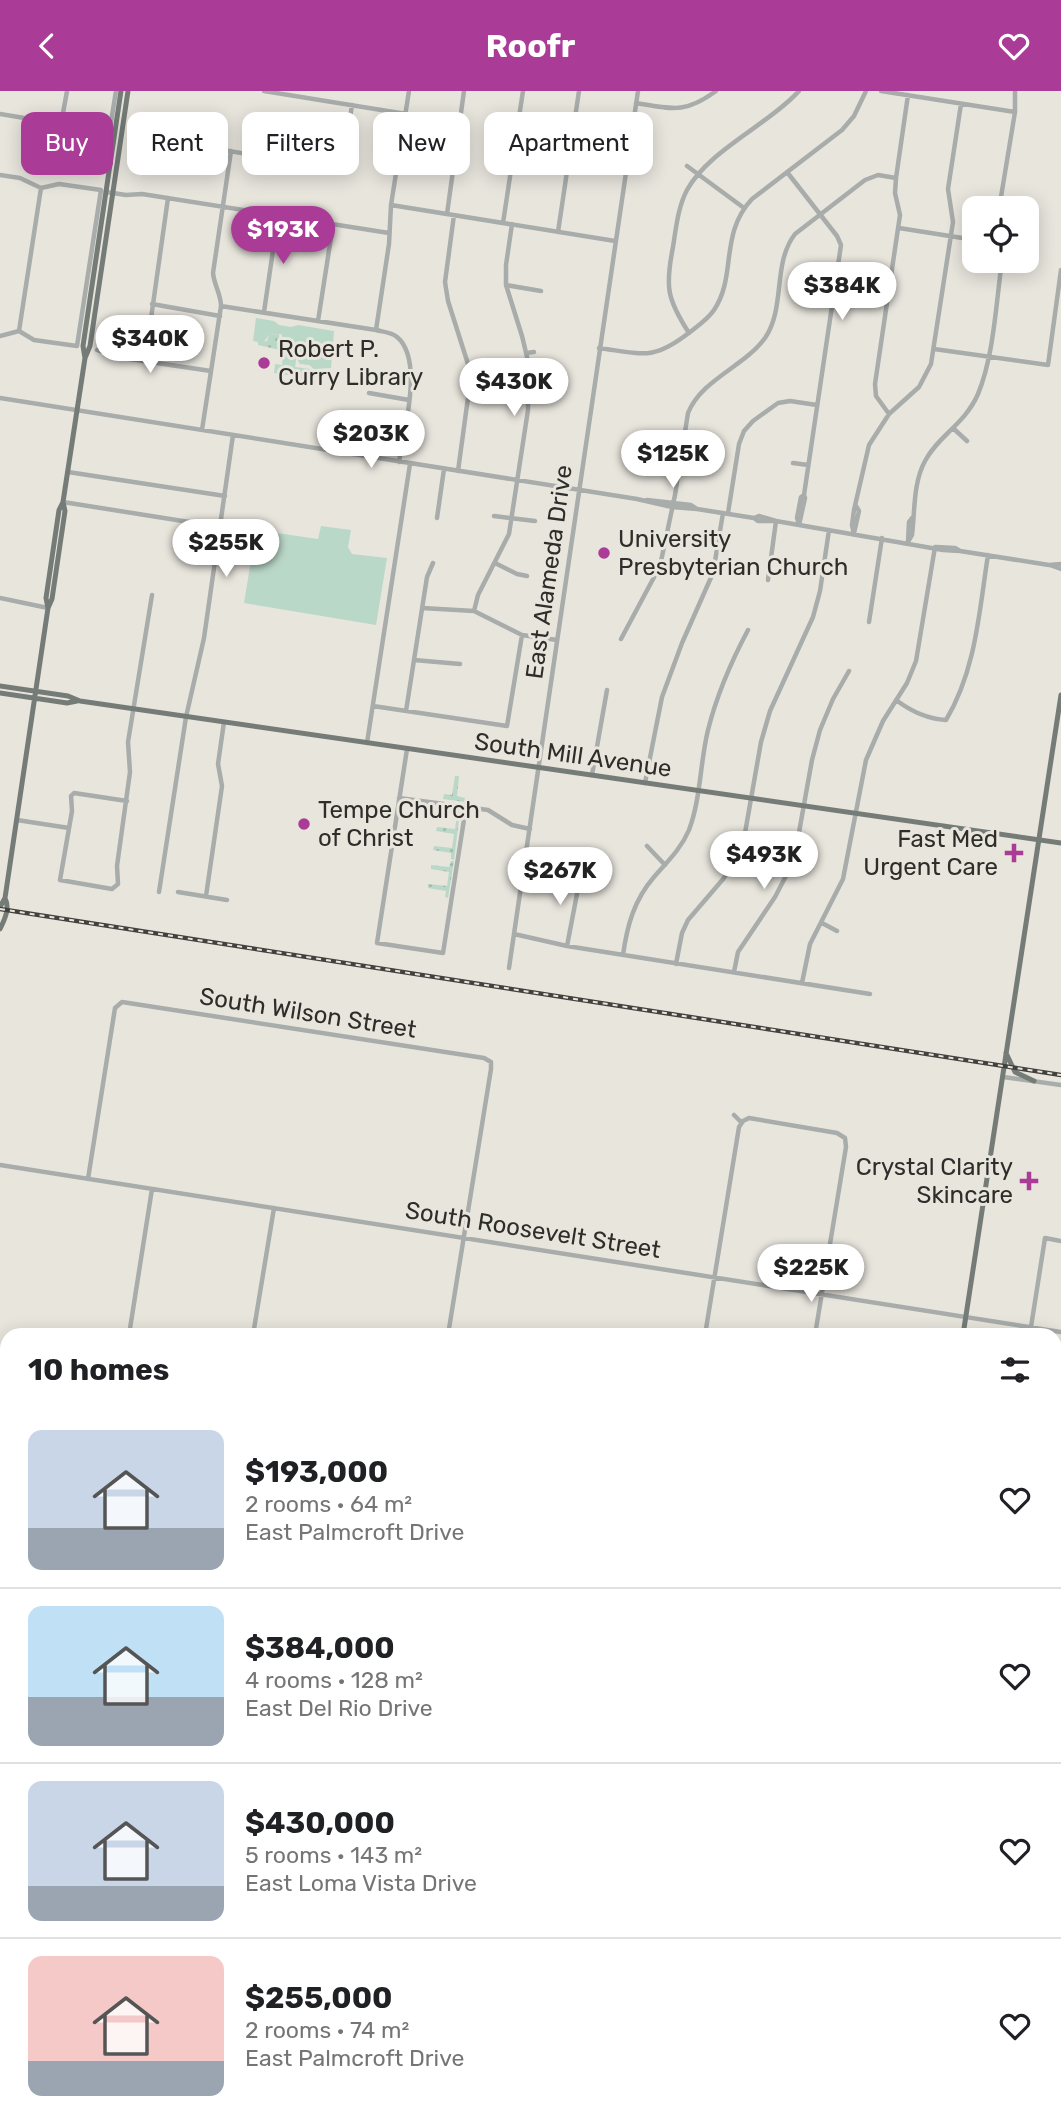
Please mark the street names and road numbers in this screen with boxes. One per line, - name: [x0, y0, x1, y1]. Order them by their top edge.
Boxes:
- street label: East Alameda Drive: [520, 463, 578, 681]
- street label: South Mill Avenue: [473, 727, 673, 783]
- street label: South Wilson Street: [197, 982, 419, 1044]
- street label: South Roosevelt Street: [403, 1196, 663, 1264]

